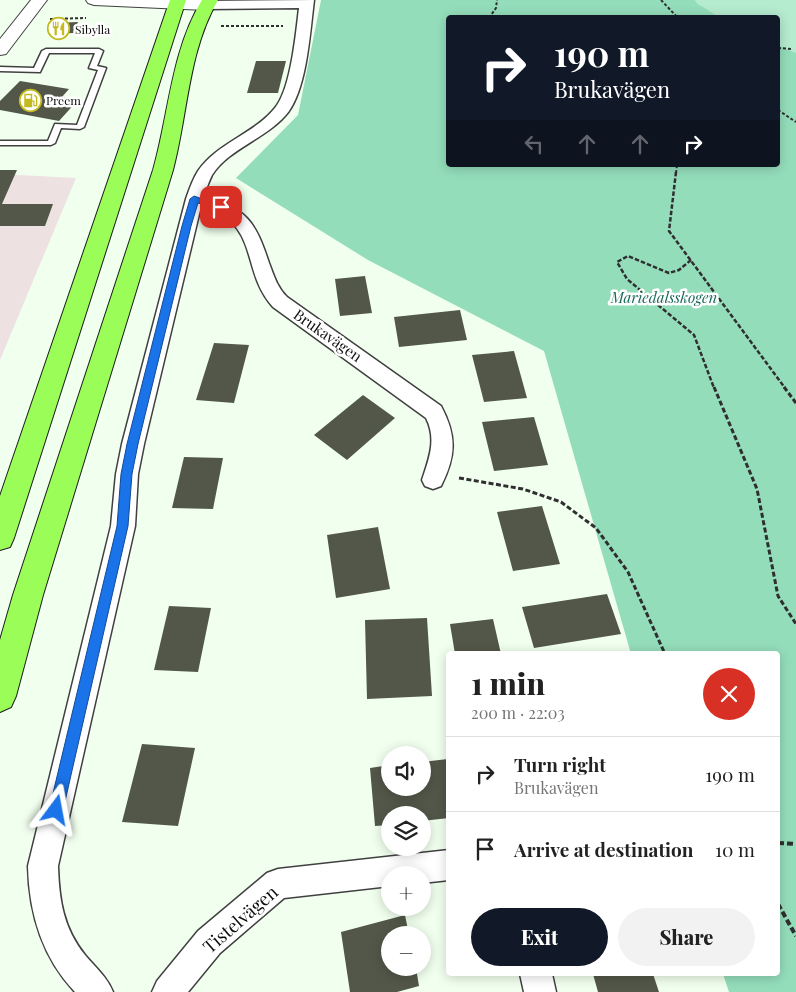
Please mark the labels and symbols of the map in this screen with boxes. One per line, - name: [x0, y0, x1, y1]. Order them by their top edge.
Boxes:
- restaurant icon: Sibylla: [47, 17, 71, 41]
- place label: Sibylla: [75, 21, 110, 37]
- fuel station icon: Preem: [18, 88, 42, 112]
- place label: Preem: [46, 92, 81, 108]
- pin: [200, 186, 242, 228]
- park label: Mariedalsskogen: [610, 287, 717, 307]
- street label: Brukavägen: [290, 304, 366, 366]
- position arrow: [29, 783, 81, 835]
- street label: Tistelvägen: [197, 880, 283, 958]

